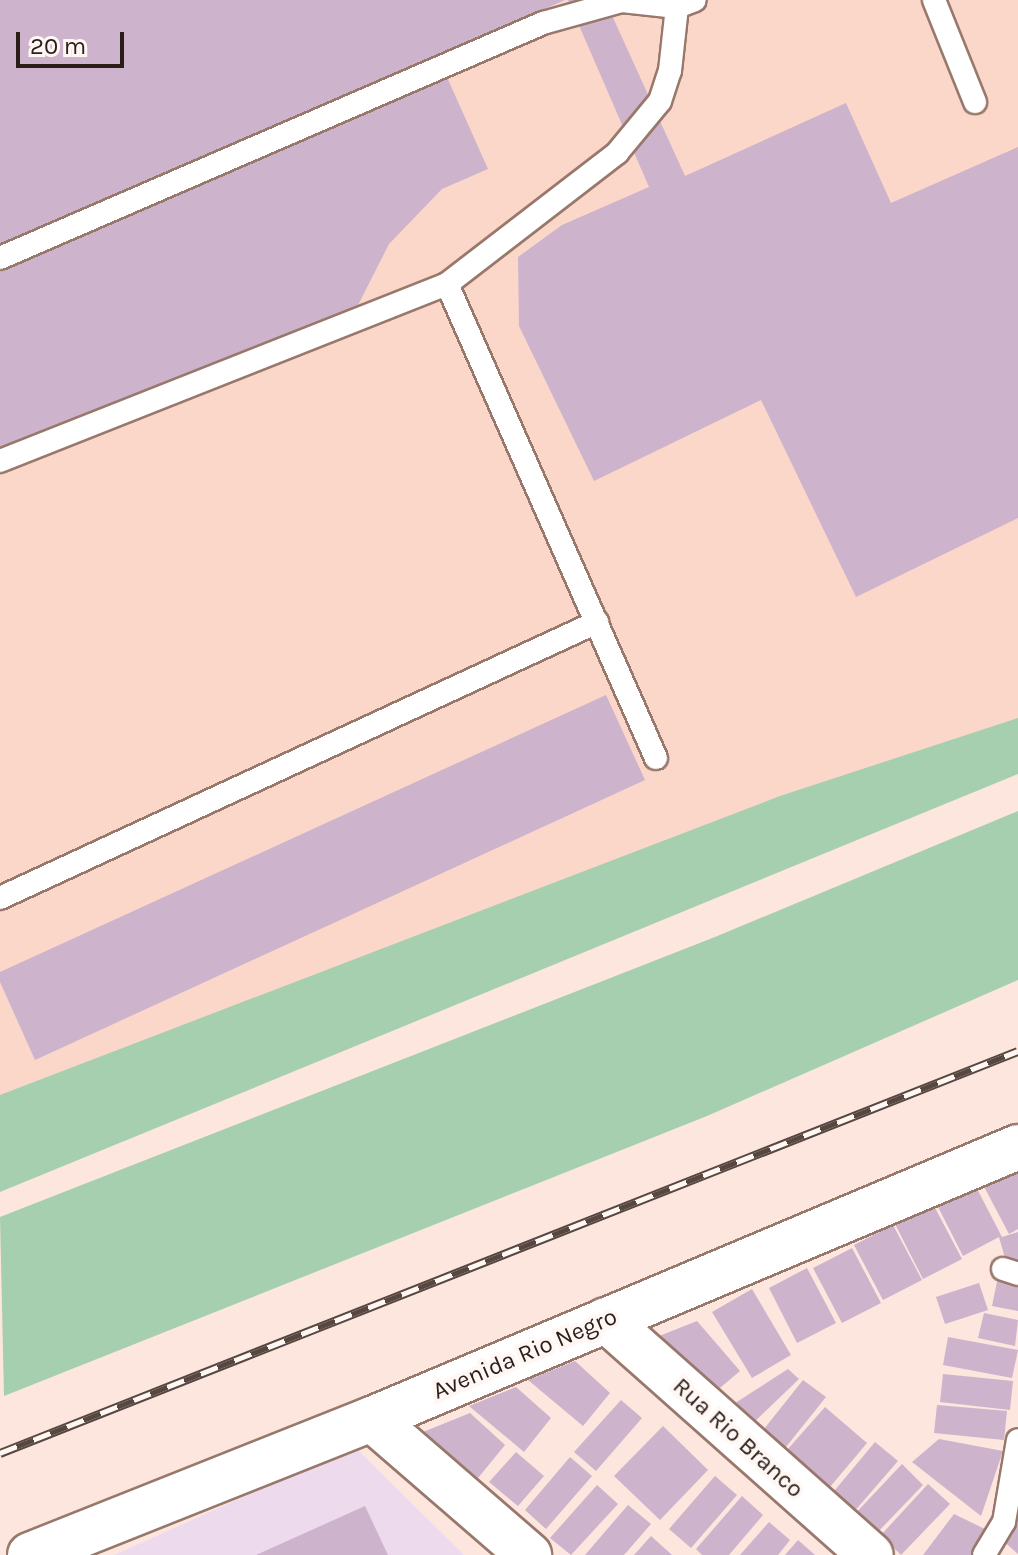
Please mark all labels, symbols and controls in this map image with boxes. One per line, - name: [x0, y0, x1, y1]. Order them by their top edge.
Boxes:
- scale bar: [20, 16, 128, 66]
- text: 20 m: [30, 32, 86, 60]
- street label: Avenida Rio Negro: [429, 1302, 621, 1406]
- street label: Rua Rio Branco: [667, 1372, 809, 1504]

